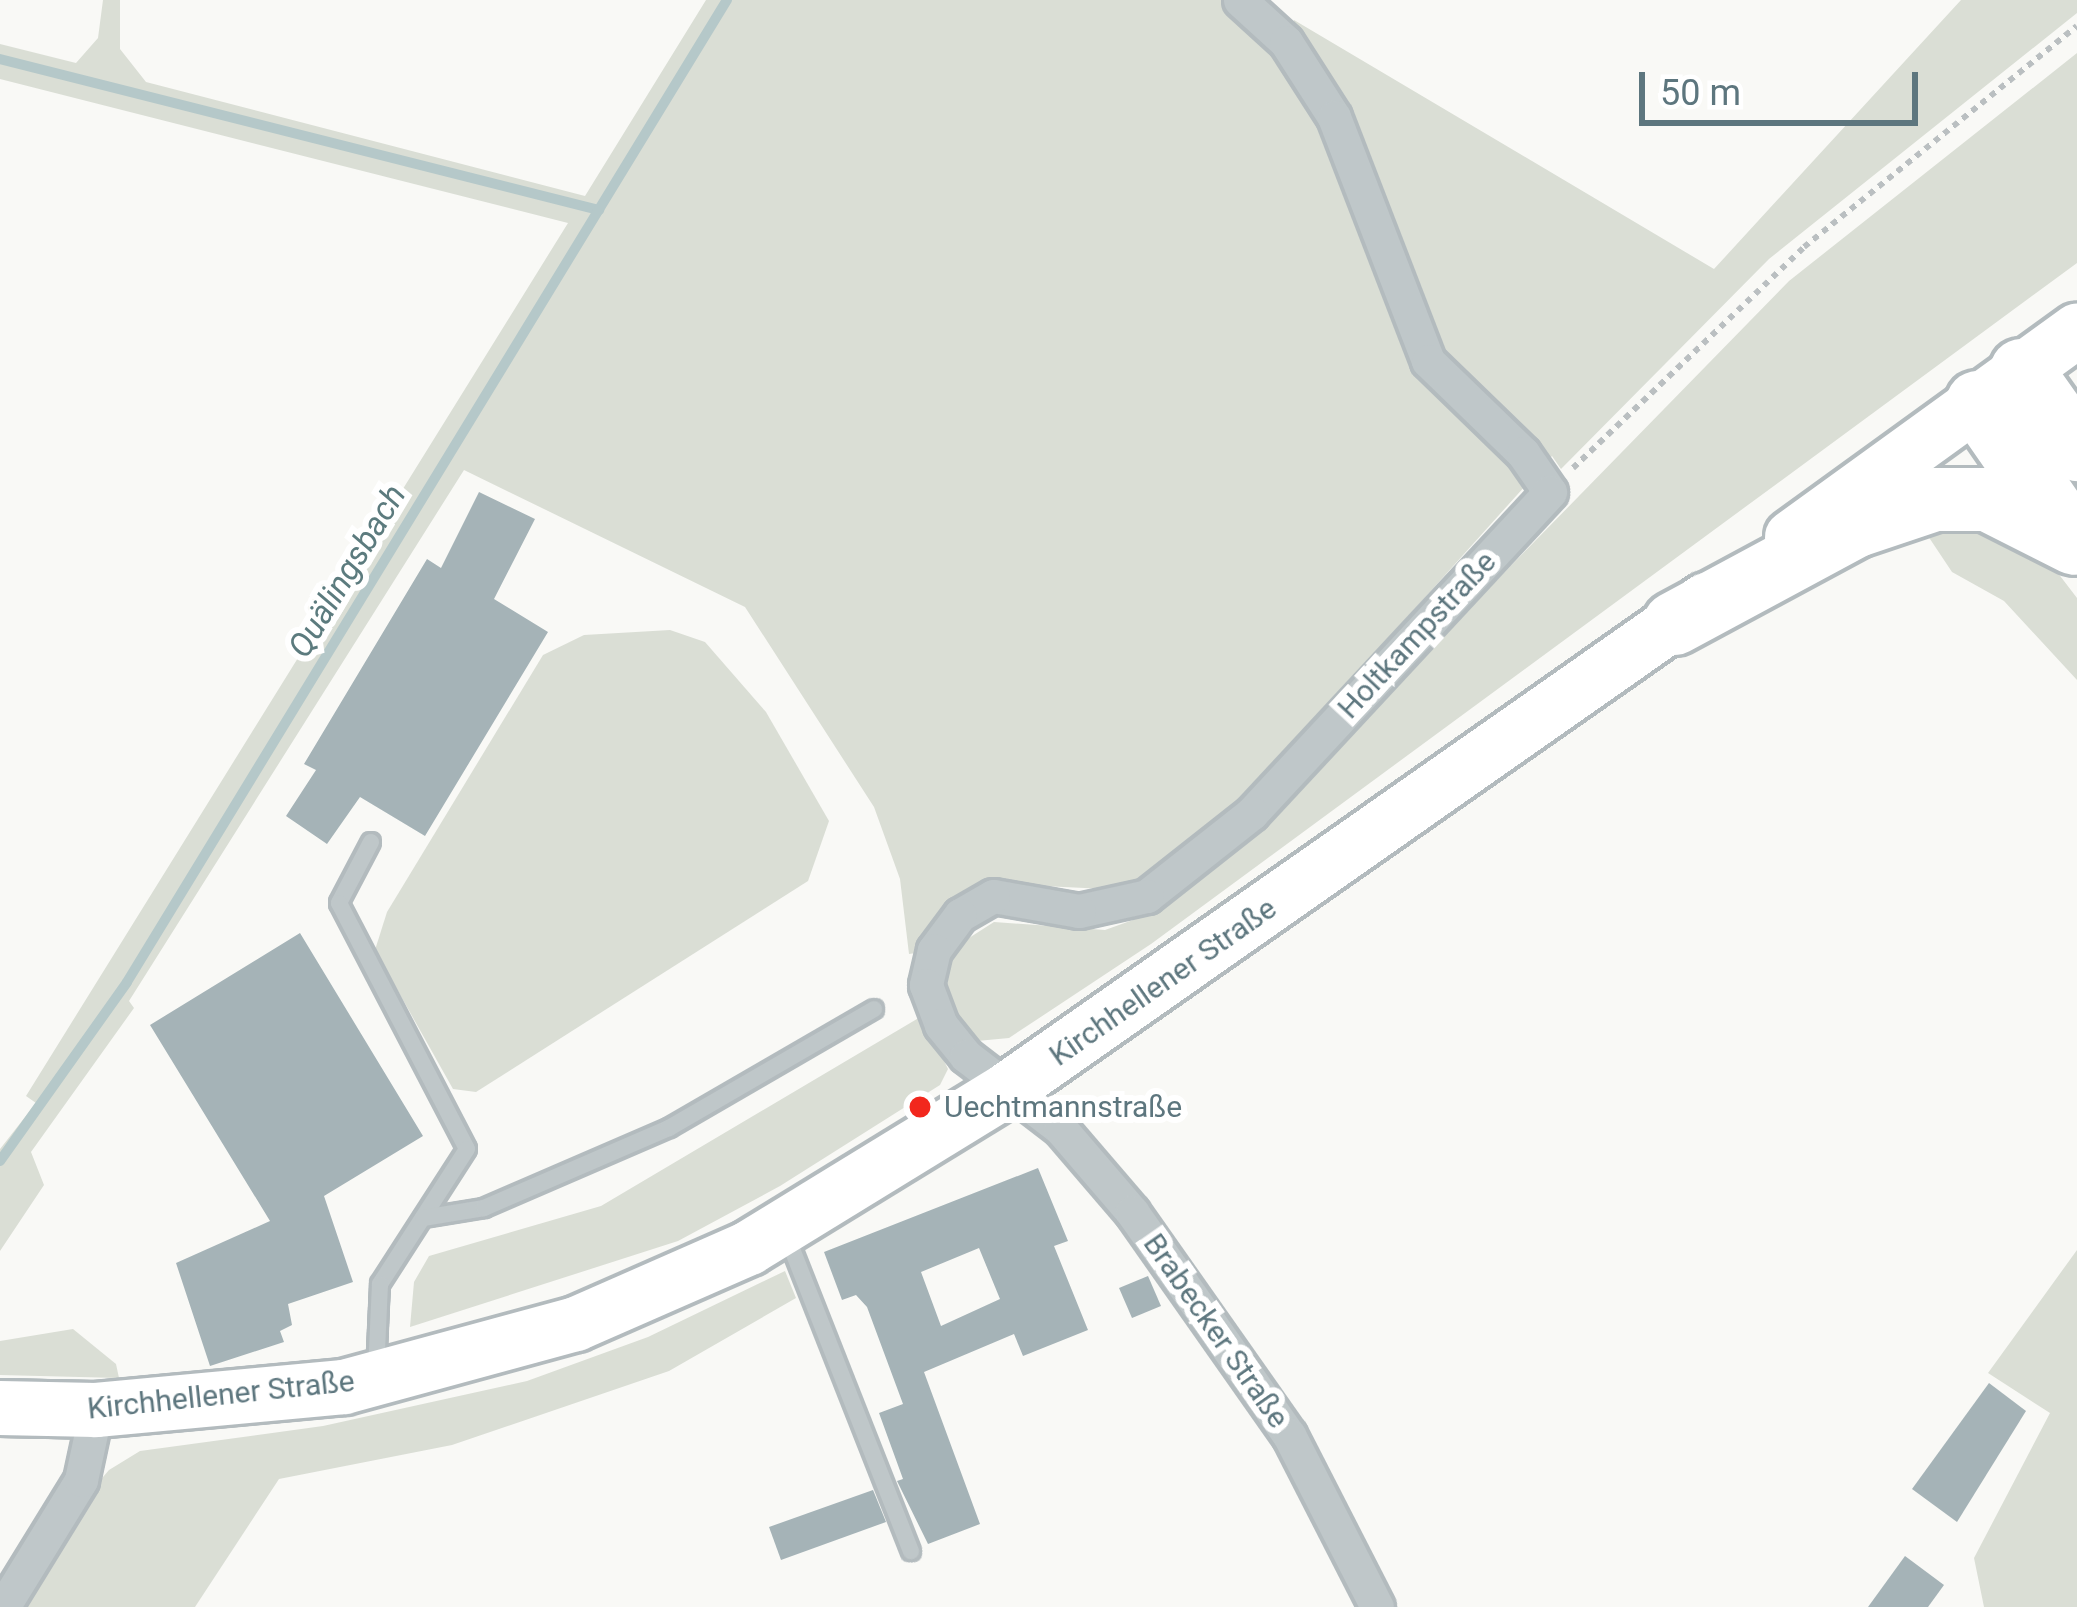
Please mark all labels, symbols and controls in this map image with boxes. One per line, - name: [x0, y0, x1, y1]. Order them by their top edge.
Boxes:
- scale bar: [1645, 48, 1924, 122]
- text: 50 m: [1660, 72, 1741, 114]
- water label: Quälingsbach: [280, 477, 414, 665]
- street label: Holtkampstraße: [1330, 544, 1504, 726]
- street label: Kirchhellener Straße: [1043, 890, 1283, 1074]
- place label: Uechtmannstraße: [944, 1089, 1182, 1125]
- marker: Uechtmannstraße: [907, 1094, 933, 1120]
- street label: Brabecker Straße: [1136, 1227, 1296, 1435]
- street label: Kirchhellener Straße: [86, 1363, 356, 1427]

